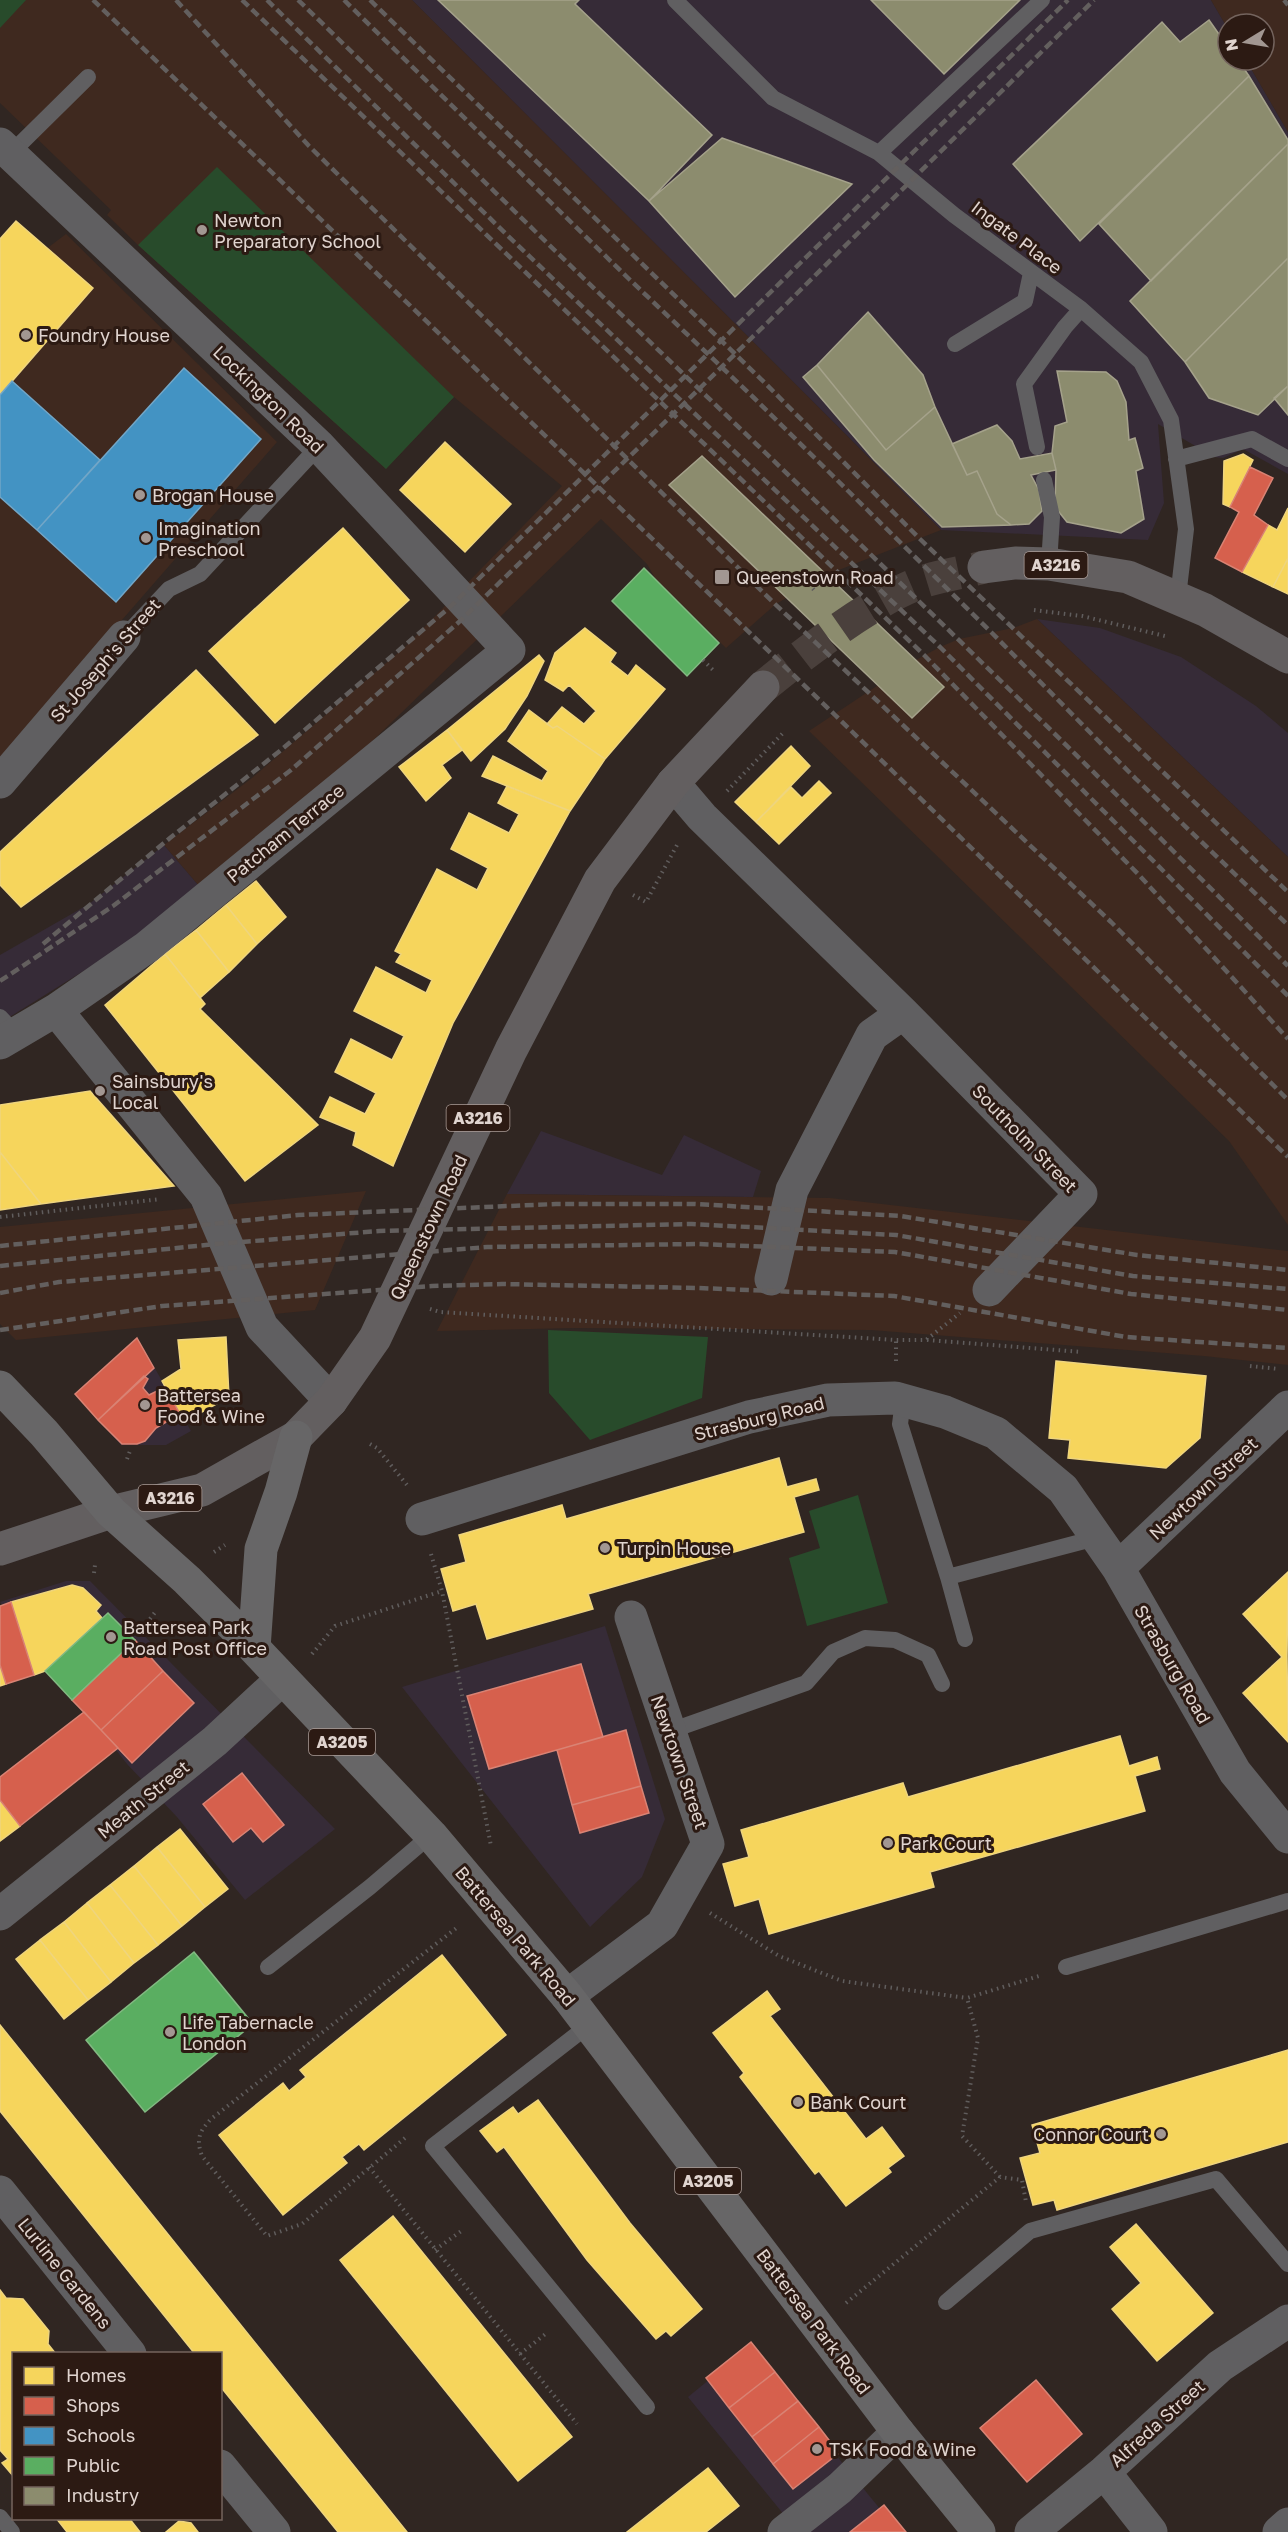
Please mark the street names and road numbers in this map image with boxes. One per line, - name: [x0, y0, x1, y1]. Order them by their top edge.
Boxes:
- street label: Ingate Place: [967, 196, 1067, 278]
- street label: Lockington Road: [209, 341, 329, 457]
- road number: A3216: [1024, 552, 1088, 578]
- street label: St Joseph's Street: [45, 594, 165, 726]
- street label: Patcham Terrace: [222, 779, 348, 887]
- street label: Southolm Street: [968, 1079, 1082, 1197]
- road number: A3216: [446, 1105, 510, 1131]
- street label: Queenstown Road: [385, 1151, 471, 1303]
- street label: Strasburg Road: [692, 1391, 826, 1445]
- street label: Newtown Street: [1144, 1432, 1262, 1544]
- road number: A3216: [138, 1485, 201, 1511]
- street label: Strasburg Road: [1130, 1601, 1216, 1727]
- street label: Newtown Street: [647, 1692, 713, 1832]
- road number: A3205: [309, 1729, 375, 1755]
- street label: Meath Street: [93, 1755, 193, 1843]
- street label: Battersea Park Road: [451, 1862, 581, 2010]
- road number: A3205: [675, 2168, 741, 2194]
- street label: Lurline Gardens: [14, 2213, 116, 2333]
- street label: Battersea Park Road: [752, 2244, 876, 2398]
- street label: Alfreda Street: [1105, 2375, 1209, 2471]

